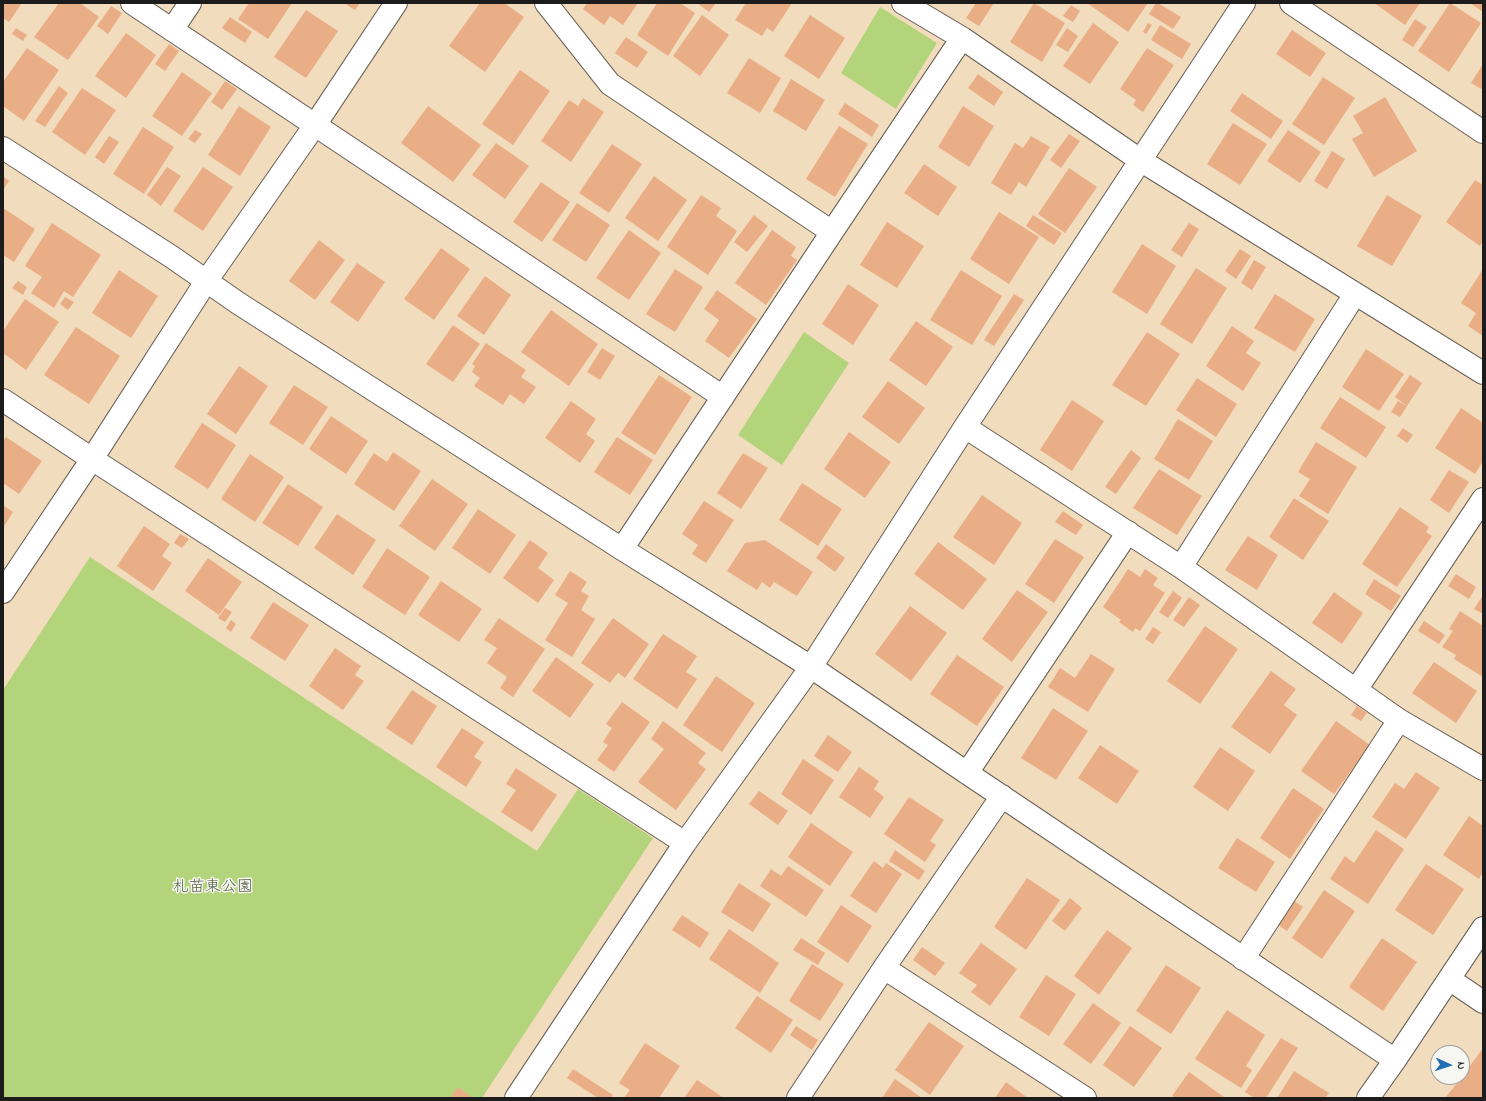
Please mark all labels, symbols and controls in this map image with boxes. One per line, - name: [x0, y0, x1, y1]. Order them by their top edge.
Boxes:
- park label: 札苗東公園: [173, 878, 253, 898]
- north arrow: [1430, 1045, 1470, 1085]
- text: N: [1453, 1061, 1469, 1070]

